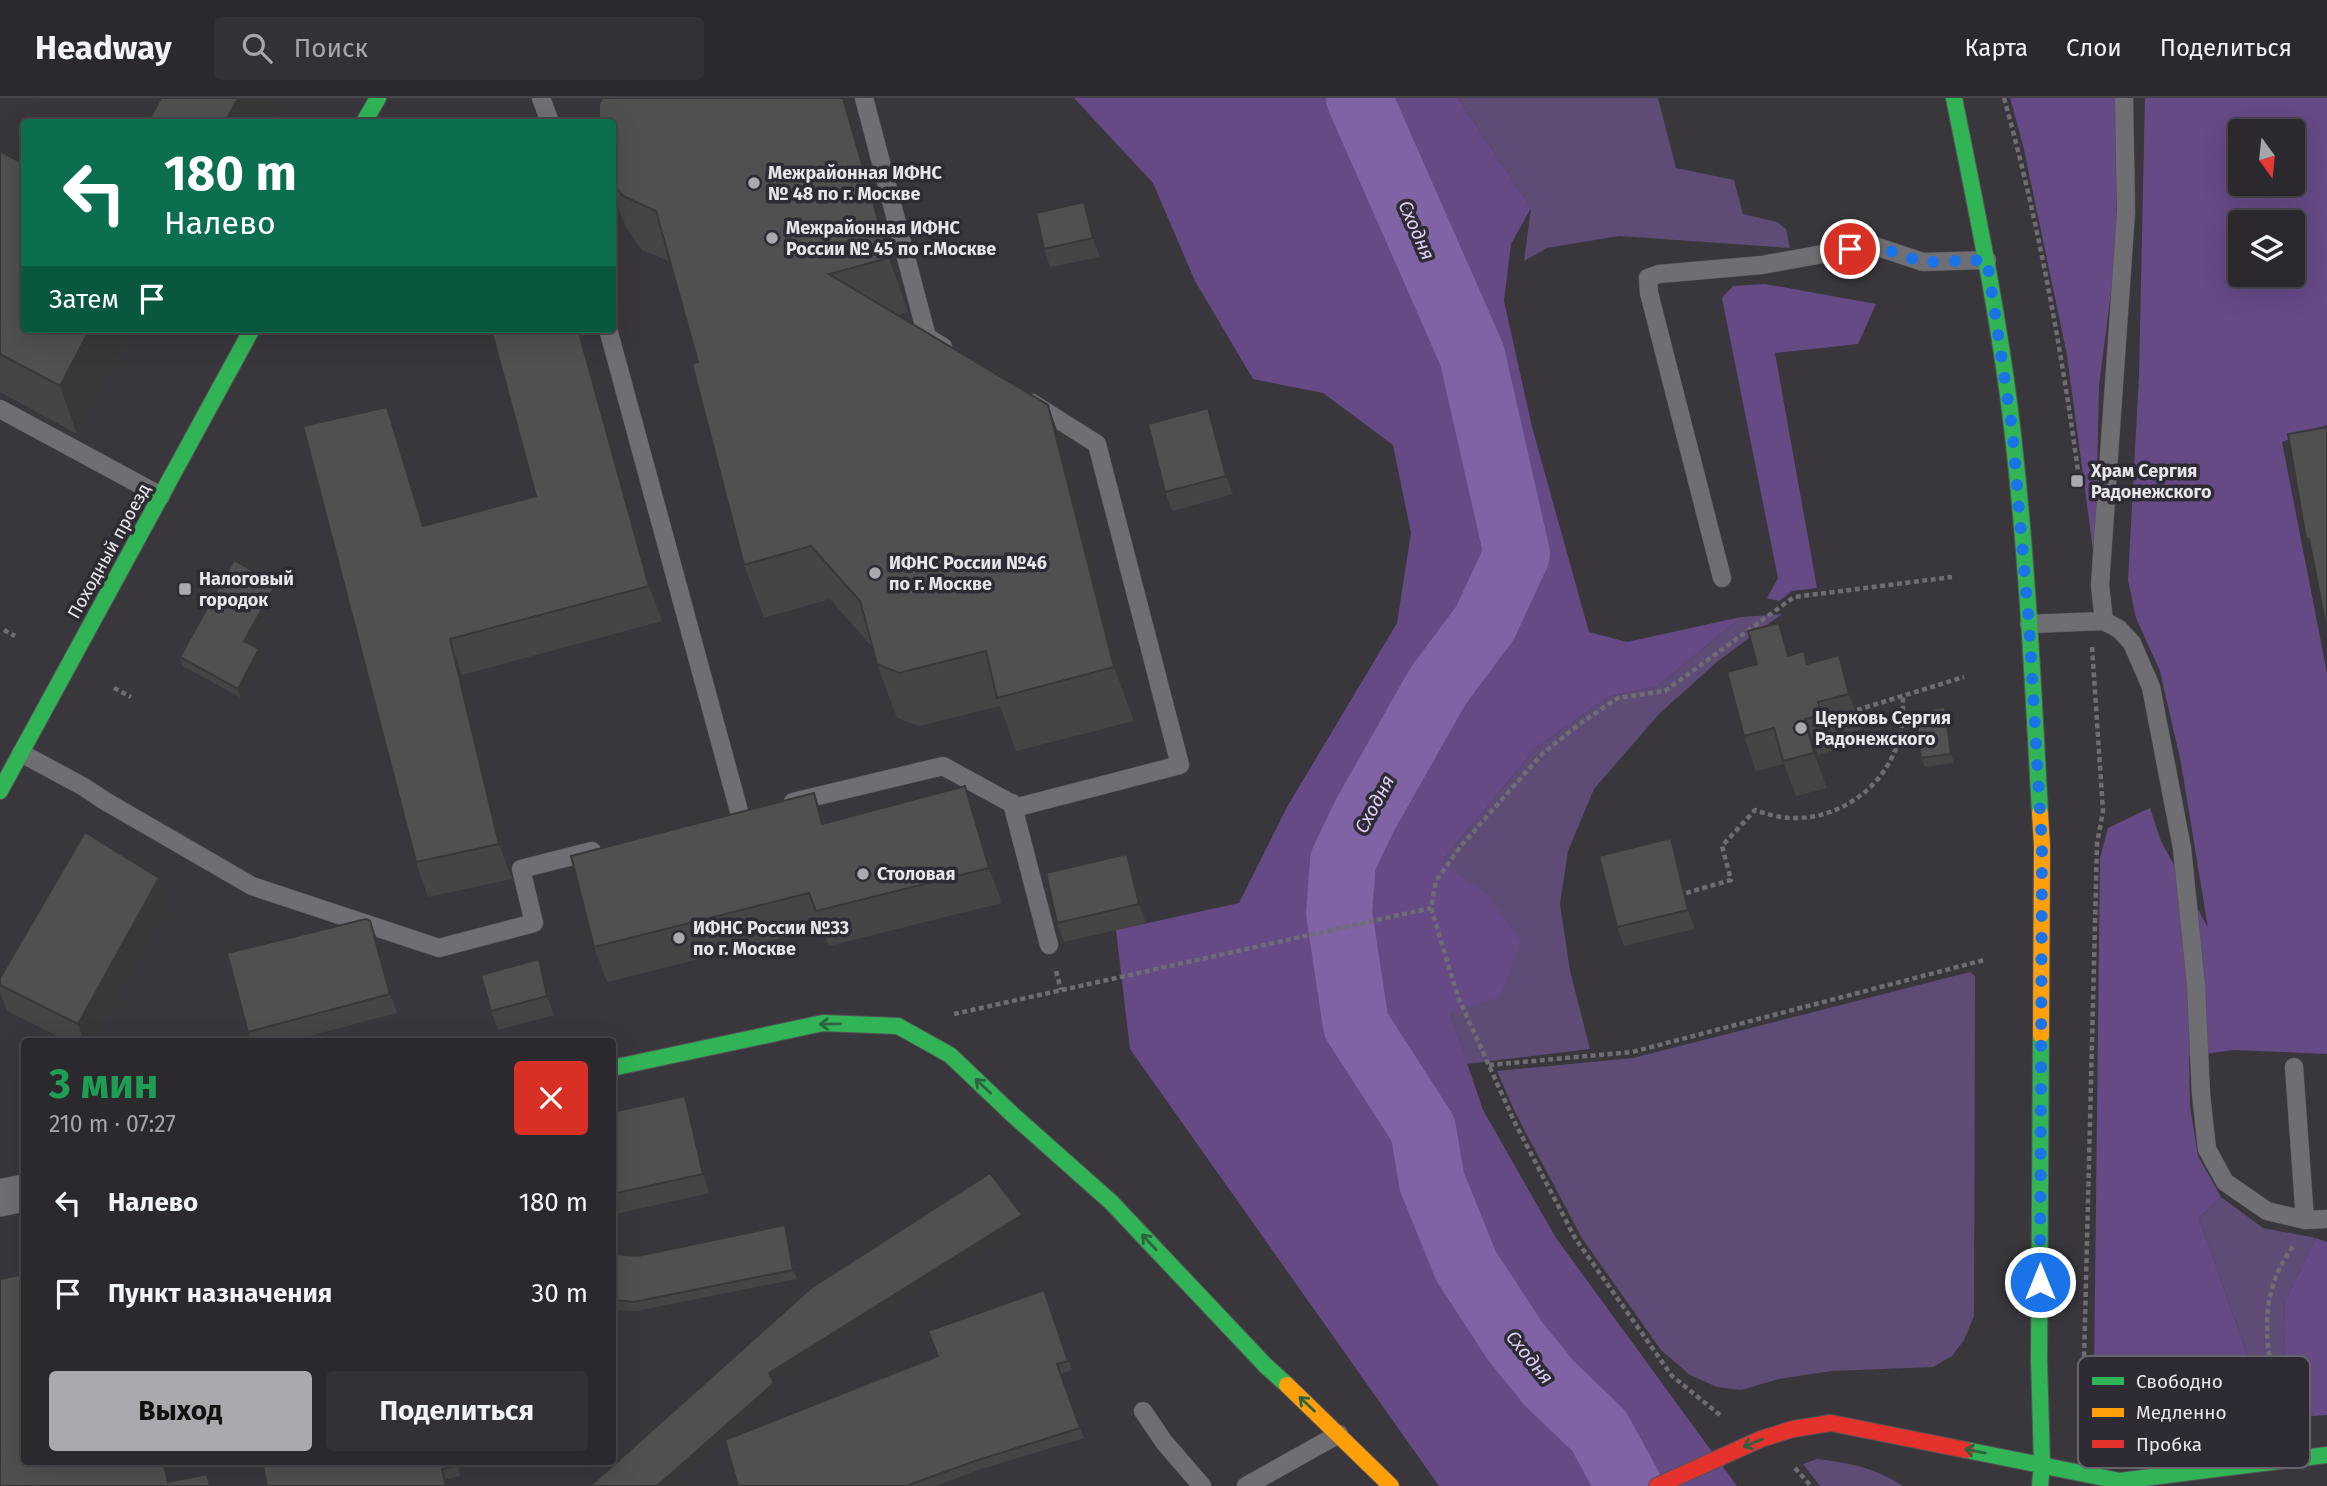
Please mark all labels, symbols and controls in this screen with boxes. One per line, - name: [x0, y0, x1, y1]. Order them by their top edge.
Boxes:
- search box: [214, 17, 704, 80]
- text: Headway: [35, 28, 172, 68]
- icon: search: [238, 29, 276, 67]
- text: Поиск: [294, 33, 368, 64]
- text: Карта: [1964, 34, 2028, 62]
- text: Слои: [2066, 34, 2122, 62]
- text: Поделиться: [2160, 34, 2292, 62]
- north arrow: [2228, 119, 2305, 196]
- map controls: [2228, 119, 2305, 287]
- text: 180 m: [164, 144, 297, 203]
- icon: left: [49, 147, 140, 238]
- place label: Межрайонная ИФНС № 48 по г. Москве: [768, 162, 943, 205]
- marker: Межрайонная ИФНС № 48 по г. Москве: [746, 175, 762, 191]
- water label: Сходня: [1393, 197, 1440, 263]
- text: Налево: [164, 204, 276, 242]
- button: layers: [2228, 210, 2305, 287]
- place label: Межрайонная ИФНС России № 45 по г.Москве: [786, 217, 996, 260]
- pin: [1820, 219, 1880, 279]
- marker: Межрайонная ИФНС России № 45 по г.Москве: [764, 230, 780, 246]
- icon: arrive: [1831, 230, 1869, 268]
- icon: arrive: [133, 280, 171, 318]
- text: Затем: [49, 284, 119, 315]
- place label: Храм Сергия Радонежского: [2090, 460, 2211, 503]
- marker: Храм Сергия Радонежского: [2069, 473, 2085, 489]
- street label: Походный проезд: [63, 480, 155, 622]
- place label: ИФНС России №46 по г. Москве: [889, 552, 1047, 595]
- marker: ИФНС России №46 по г. Москве: [867, 565, 883, 581]
- place label: Налоговый городок: [199, 568, 294, 611]
- marker: Налоговый городок: [177, 581, 193, 597]
- place label: Церковь Сергия Радонежского: [1815, 707, 1951, 750]
- marker: Церковь Сергия Радонежского: [1793, 720, 1809, 736]
- water label: Сходня: [1350, 771, 1399, 837]
- place label: Столовая: [877, 863, 955, 885]
- marker: Столовая: [855, 866, 871, 882]
- place label: ИФНС России №33 по г. Москве: [693, 917, 849, 960]
- marker: ИФНС России №33 по г. Москве: [671, 930, 687, 946]
- one-way arrow: [819, 1017, 842, 1031]
- text: 3 мин: [49, 1059, 158, 1109]
- button: close: [514, 1061, 588, 1135]
- one-way arrow: [975, 1078, 992, 1095]
- text: 210 m · 07:27: [49, 1110, 176, 1138]
- icon: left: [49, 1184, 87, 1222]
- text: Налево: [108, 1187, 198, 1218]
- text: 180 m: [519, 1187, 588, 1218]
- one-way arrow: [1140, 1233, 1157, 1250]
- position arrow: [2003, 1245, 2077, 1319]
- icon: arrive: [49, 1275, 87, 1313]
- text: Пункт назначения: [108, 1278, 332, 1309]
- text: 30 m: [531, 1278, 588, 1309]
- water label: Сходня: [1501, 1326, 1558, 1389]
- legend: [2078, 1356, 2310, 1468]
- text: Свободно: [2136, 1370, 2223, 1393]
- button: Выход: [49, 1371, 312, 1451]
- button: Поделиться: [326, 1371, 588, 1451]
- one-way arrow: [1299, 1396, 1317, 1412]
- text: Медленно: [2136, 1401, 2227, 1424]
- text: Пробка: [2136, 1433, 2202, 1456]
- one-way arrow: [1743, 1437, 1764, 1450]
- one-way arrow: [1964, 1444, 1987, 1457]

